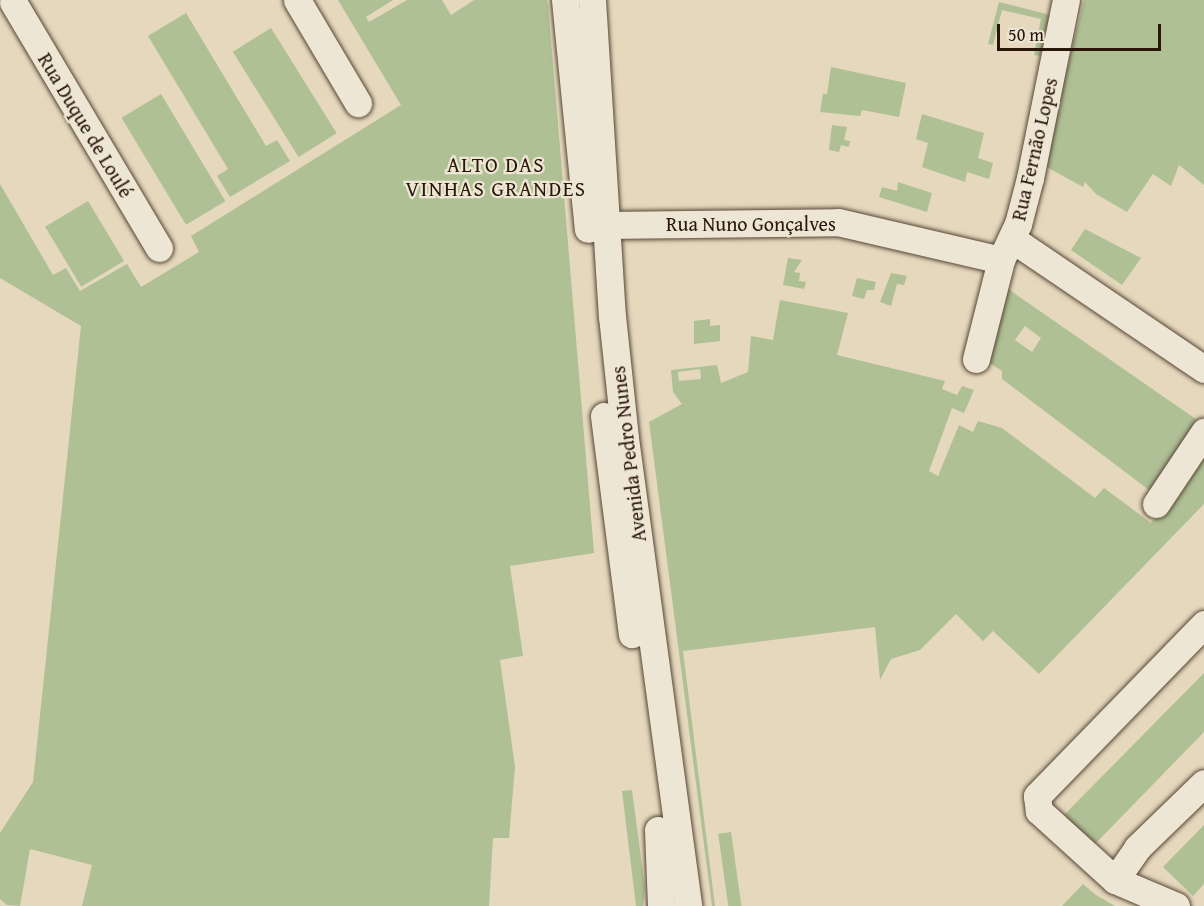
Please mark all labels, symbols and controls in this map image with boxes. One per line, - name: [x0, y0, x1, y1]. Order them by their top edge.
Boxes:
- scale bar: [1000, 12, 1164, 50]
- text: 50 m: [1008, 21, 1044, 48]
- street label: Rua Duque de Loulé: [33, 48, 139, 202]
- street label: Rua Fernão Lopes: [1006, 75, 1062, 223]
- district label: ALTO DAS VINHAS GRANDES: [405, 152, 587, 202]
- street label: Rua Nuno Gonçalves: [666, 211, 836, 235]
- street label: Avenida Pedro Nunes: [605, 365, 651, 543]

